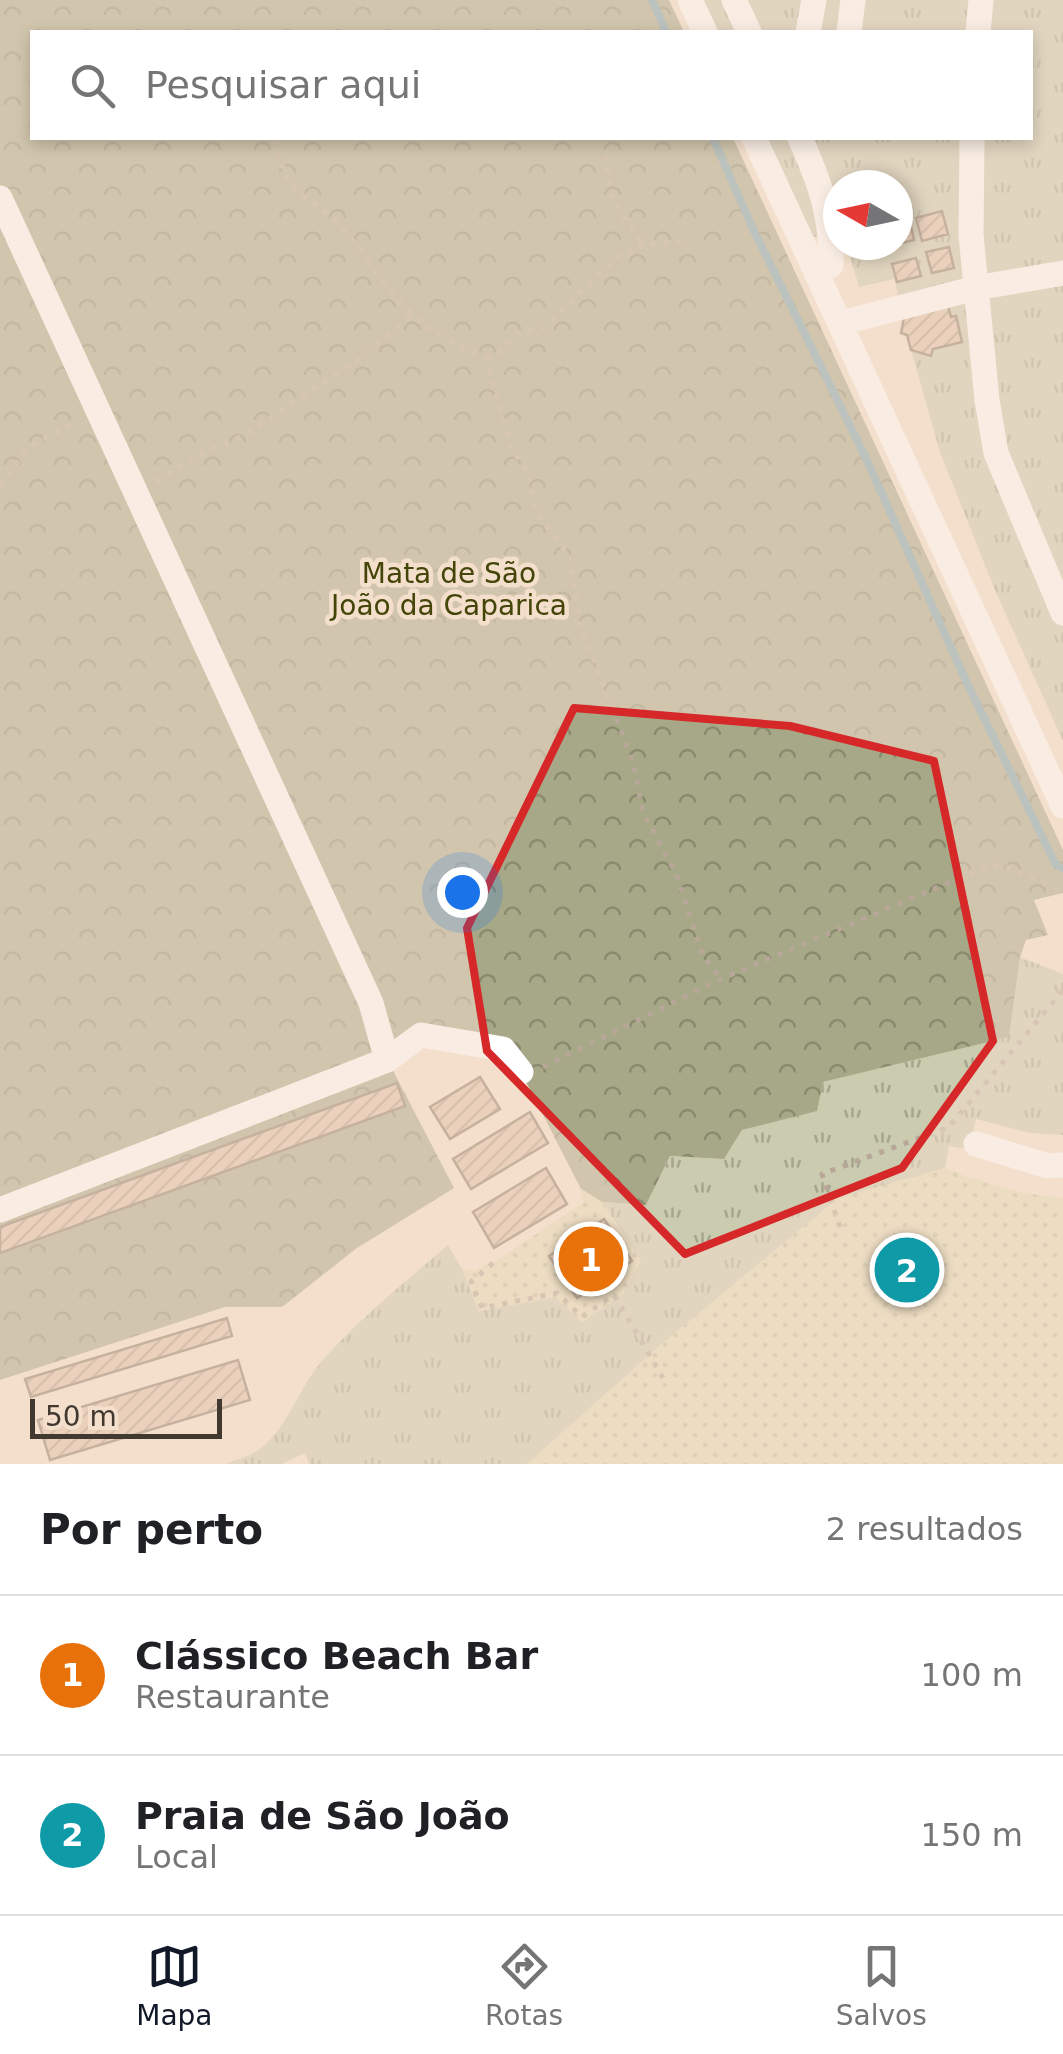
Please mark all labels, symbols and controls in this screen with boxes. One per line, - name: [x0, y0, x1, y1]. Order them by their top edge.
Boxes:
- search box: [30, 30, 1033, 140]
- icon: search: [65, 58, 120, 113]
- text: Pesquisar aqui: [145, 63, 421, 107]
- north arrow: [823, 170, 913, 260]
- park label: Mata de São João da Caparica: [329, 557, 567, 622]
- your location: [437, 867, 488, 918]
- pin: 1: [558, 1222, 624, 1296]
- pin: 2: [874, 1232, 940, 1308]
- scale bar: [30, 1394, 222, 1438]
- text: 50 m: [45, 1400, 117, 1433]
- text: Por perto: [40, 1505, 263, 1554]
- text: 2 resultados: [826, 1510, 1023, 1548]
- text: Clássico Beach Bar: [135, 1634, 538, 1678]
- text: 1: [61, 1656, 84, 1694]
- text: 100 m: [921, 1656, 1023, 1694]
- text: Restaurante: [135, 1678, 330, 1716]
- text: Praia de São João: [135, 1794, 510, 1838]
- text: 2: [61, 1816, 84, 1854]
- text: 150 m: [921, 1816, 1023, 1854]
- text: Local: [135, 1838, 218, 1876]
- tab: Mapa: [136, 1939, 213, 2032]
- tab: Rotas: [485, 1939, 563, 2032]
- tab: Salvos: [836, 1939, 927, 2032]

